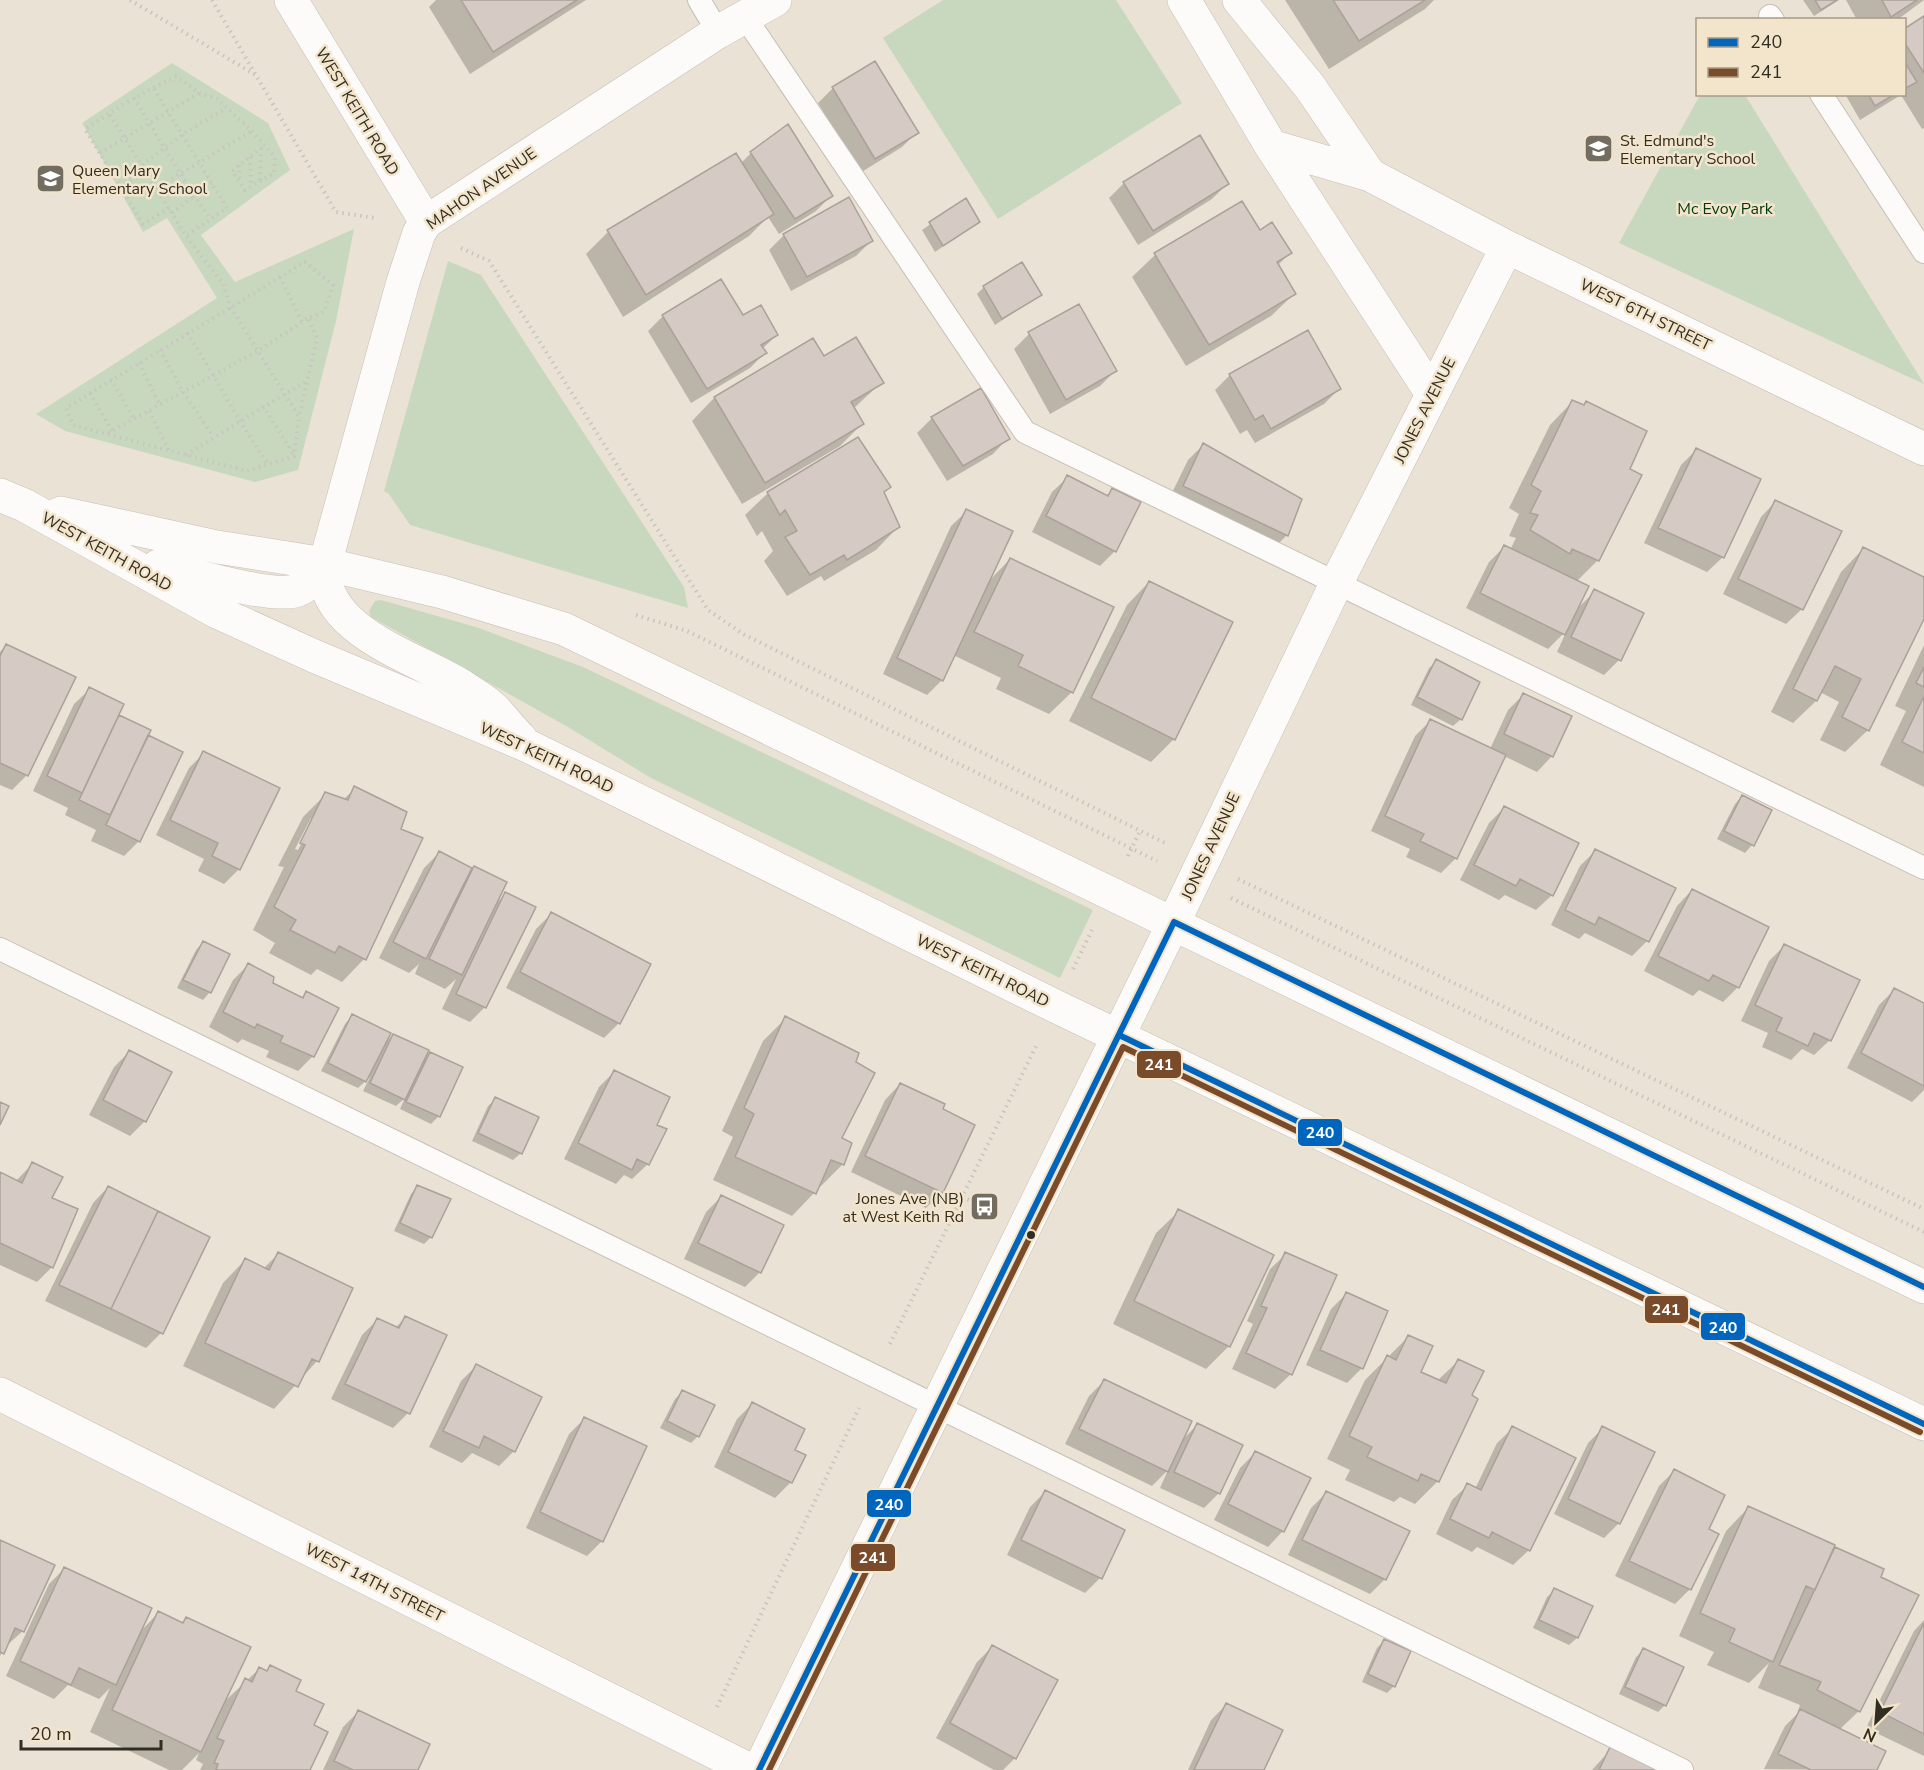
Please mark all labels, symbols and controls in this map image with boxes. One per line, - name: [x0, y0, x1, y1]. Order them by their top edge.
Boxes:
- legend: [1696, 18, 1906, 96]
- text: 240: [1750, 30, 1782, 54]
- street label: WEST KEITH ROAD: [310, 43, 404, 180]
- text: 241: [1750, 60, 1782, 84]
- place label: St. Edmund's Elementary School: [1620, 130, 1756, 170]
- school or university icon: St. Edmund's Elementary School: [1583, 133, 1615, 165]
- street label: MAHON AVENUE: [422, 143, 541, 235]
- place label: Queen Mary Elementary School: [72, 160, 208, 200]
- school or university icon: Queen Mary Elementary School: [35, 163, 67, 195]
- park label: Mc Evoy Park: [1677, 198, 1774, 220]
- street label: WEST 6TH STREET: [1576, 274, 1715, 356]
- street label: JONES AVENUE: [1388, 354, 1461, 468]
- street label: WEST KEITH ROAD: [37, 507, 176, 597]
- street label: WEST KEITH ROAD: [476, 717, 617, 799]
- street label: JONES AVENUE: [1176, 789, 1245, 905]
- street label: WEST KEITH ROAD: [912, 929, 1053, 1013]
- line badge: 241: [1136, 1050, 1182, 1079]
- text: 241: [1145, 1054, 1173, 1076]
- line badge: 240: [1297, 1118, 1343, 1147]
- text: 240: [1306, 1122, 1334, 1144]
- place label: Jones Ave (NB) at West Keith Rd: [843, 1188, 964, 1228]
- bus stop icon: Jones Ave (NB) at West Keith Rd: [969, 1191, 1001, 1223]
- unlabelled marker: [1025, 1229, 1037, 1241]
- line badge: 241: [1644, 1295, 1689, 1324]
- text: 241: [1652, 1299, 1680, 1321]
- line badge: 240: [1700, 1312, 1746, 1341]
- text: 240: [1709, 1317, 1737, 1339]
- line badge: 240: [866, 1489, 912, 1518]
- text: 240: [875, 1494, 903, 1516]
- street label: WEST 14TH STREET: [301, 1538, 448, 1628]
- line badge: 241: [850, 1543, 896, 1572]
- text: 241: [859, 1547, 887, 1569]
- north arrow: [1846, 1692, 1906, 1752]
- scale bar: [21, 1713, 160, 1751]
- text: 20 m: [30, 1722, 72, 1746]
- text: N: [1860, 1722, 1880, 1747]

